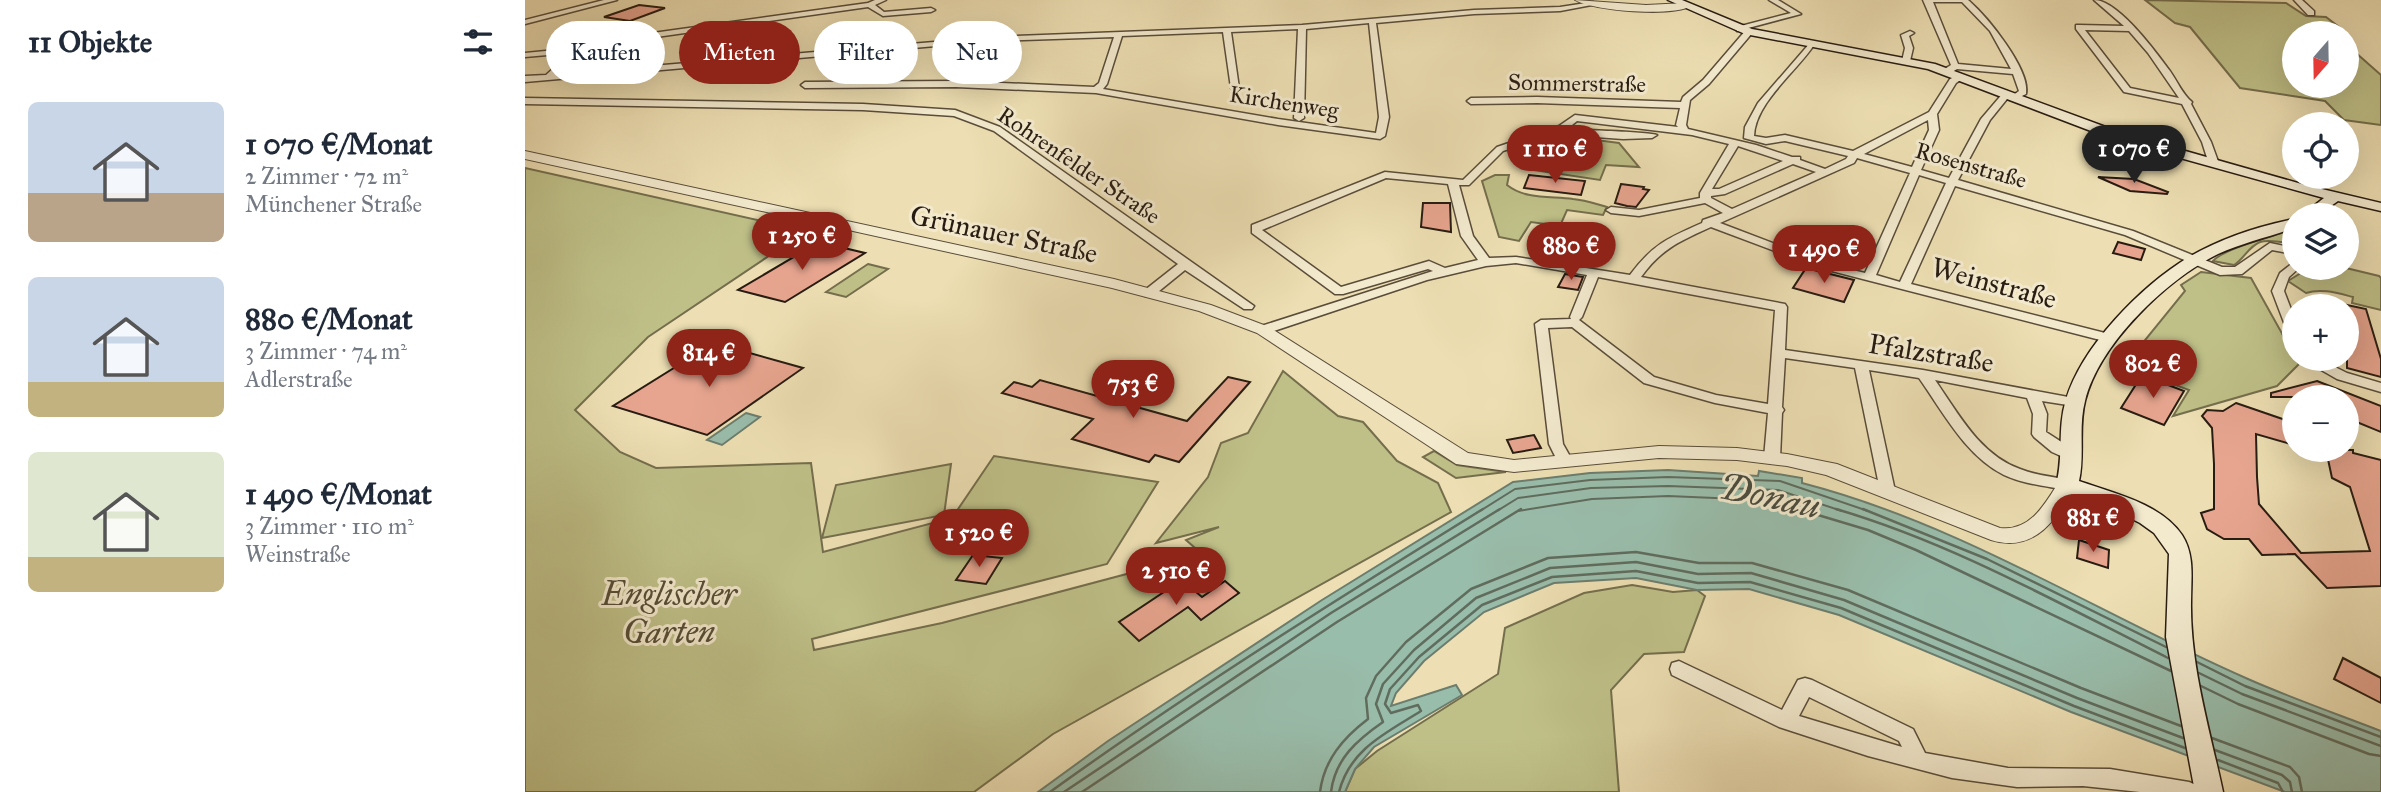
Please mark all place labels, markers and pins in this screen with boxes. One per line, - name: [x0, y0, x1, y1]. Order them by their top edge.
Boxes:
- pin: 1 110 €: [1490, 125, 1620, 185]
- pin: 1 070 €: [2069, 125, 2199, 185]
- pin: 1 250 €: [737, 212, 867, 272]
- pin: 880 €: [1522, 222, 1620, 282]
- pin: 1 490 €: [1759, 226, 1889, 285]
- pin: 814 €: [660, 330, 758, 389]
- pin: 802 €: [2104, 340, 2202, 400]
- pin: 753 €: [1084, 360, 1182, 420]
- pin: 881 €: [2044, 494, 2142, 554]
- pin: 1 520 €: [914, 510, 1044, 569]
- pin: 2 510 €: [1111, 548, 1241, 607]

